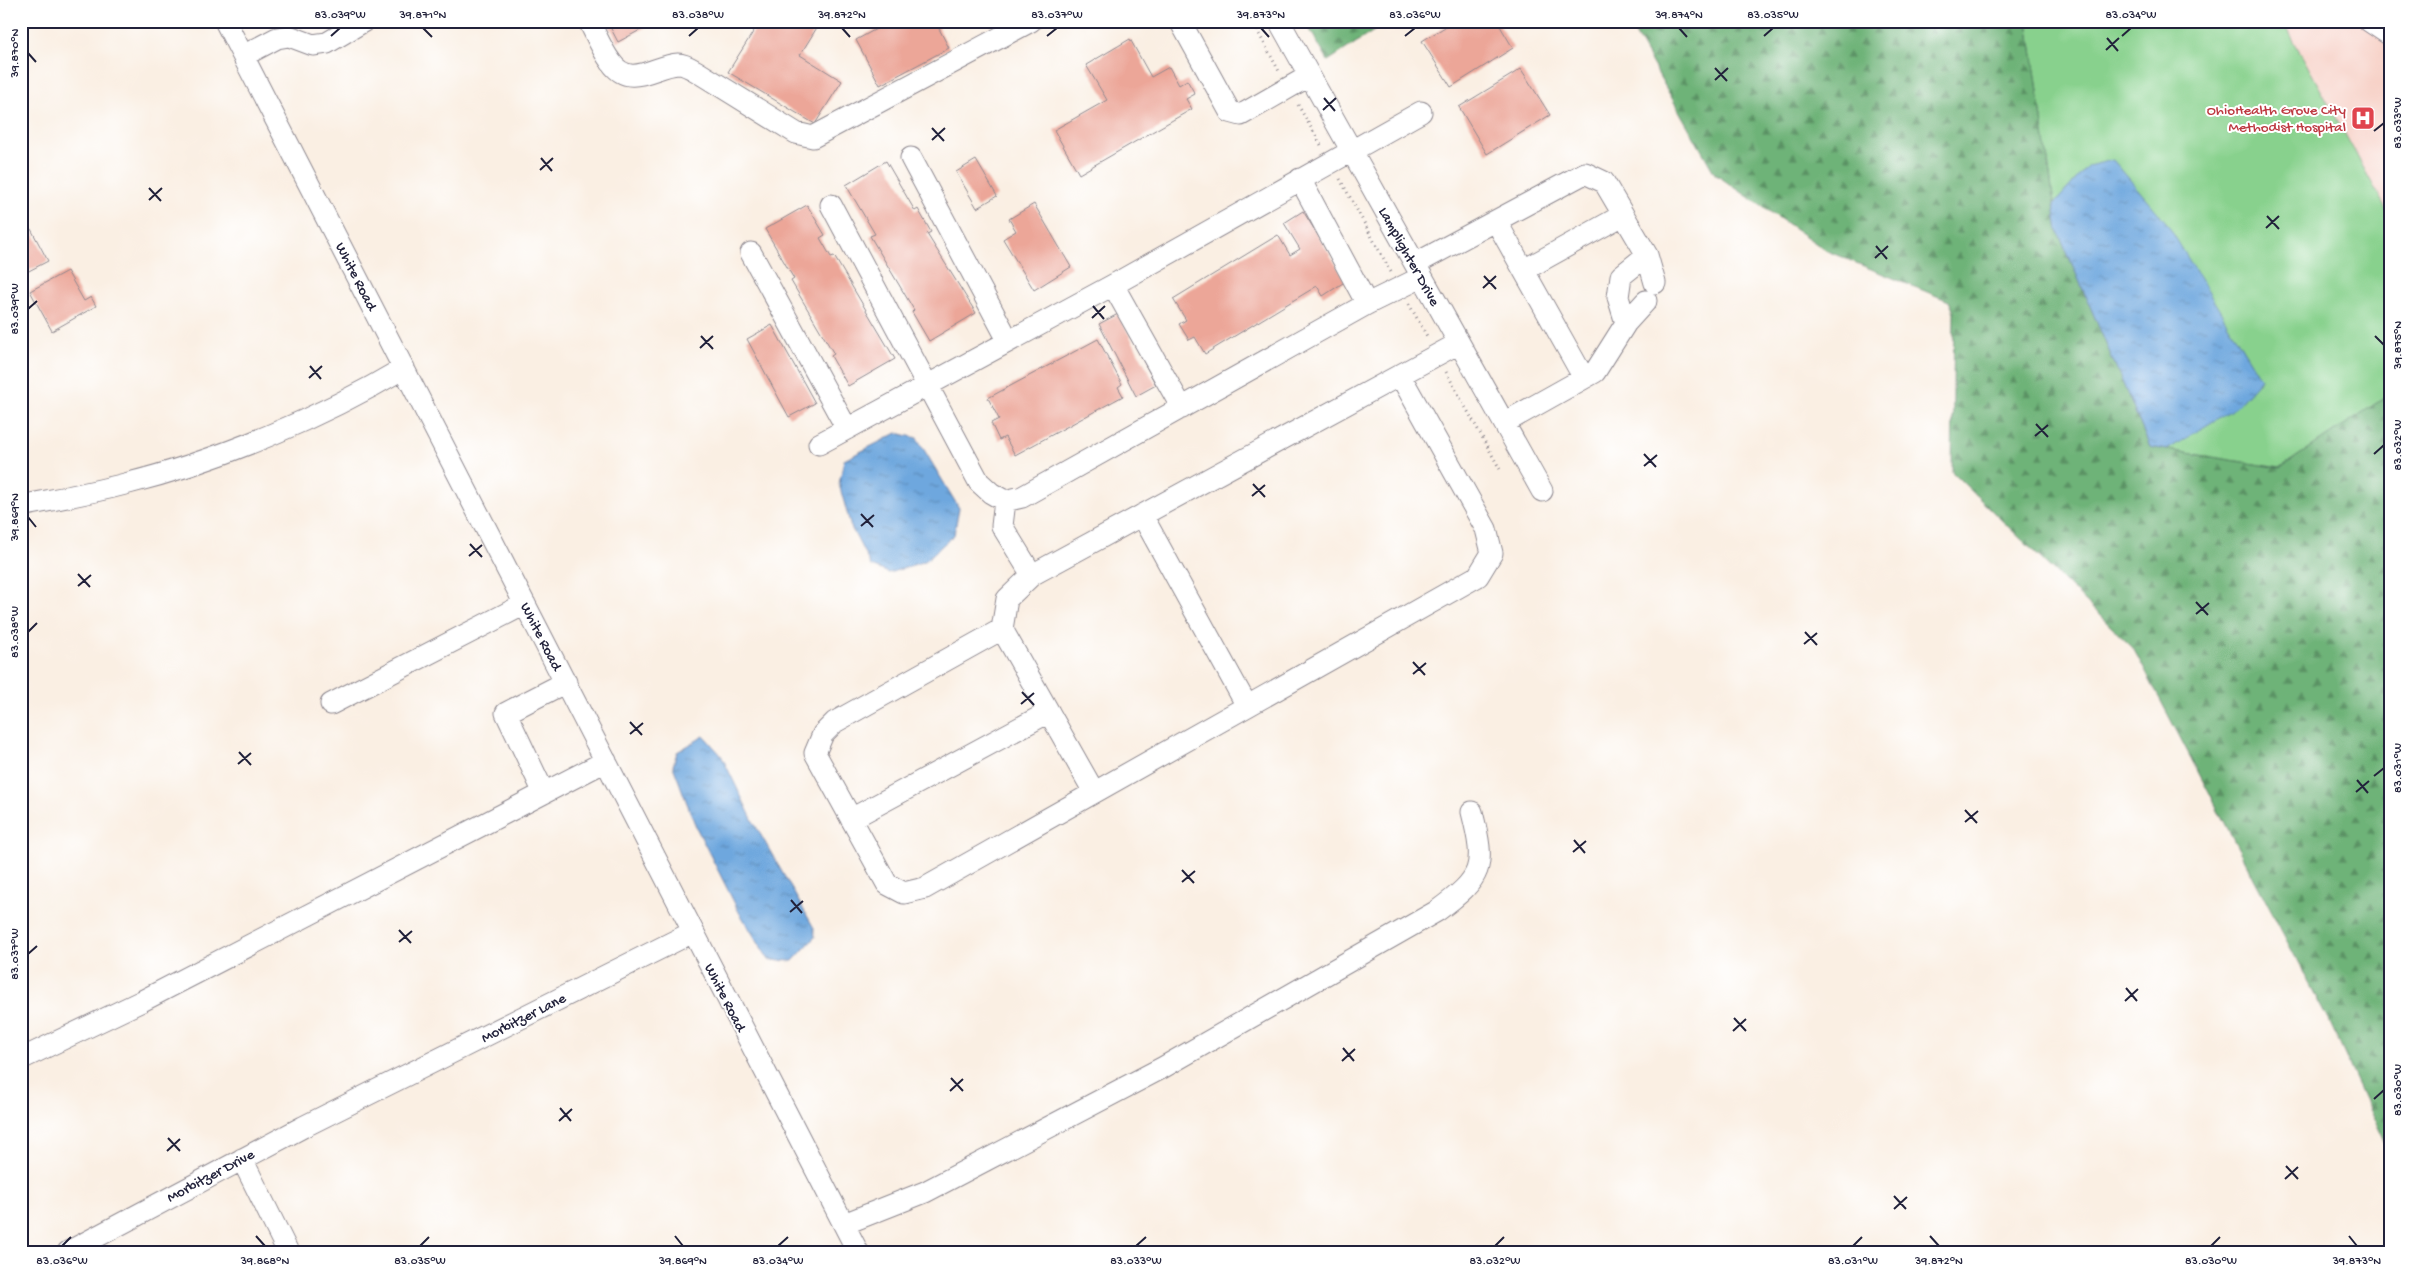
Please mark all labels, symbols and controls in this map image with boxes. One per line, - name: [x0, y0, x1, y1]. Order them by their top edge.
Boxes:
- text: 83.039°W: [314, 9, 366, 23]
- text: 39.871°N: [399, 9, 447, 23]
- text: 83.038°W: [672, 9, 724, 23]
- text: 39.872°N: [817, 9, 866, 23]
- text: 83.037°W: [1031, 9, 1083, 23]
- text: 39.873°N: [1236, 9, 1285, 23]
- text: 83.036°W: [1389, 9, 1441, 23]
- text: 39.874°N: [1654, 9, 1703, 23]
- text: 83.035°W: [1747, 9, 1799, 23]
- text: 83.034°W: [2106, 9, 2156, 23]
- text: 39.870°N: [9, 28, 23, 78]
- text: 83.033°W: [2392, 97, 2406, 149]
- place label: OhioHealth Grove City Methodist Hospital: [2207, 102, 2347, 137]
- hospital icon: OhioHealth Grove City Methodist Hospital: [2350, 105, 2376, 131]
- street label: Lamplighter Drive: [1374, 204, 1443, 310]
- street label: White Road: [330, 240, 381, 315]
- text: 83.039°W: [9, 283, 23, 335]
- text: 39.875°N: [2392, 321, 2406, 370]
- text: 83.032°W: [2392, 419, 2406, 471]
- text: 39.869°N: [9, 493, 23, 542]
- street label: White Road: [515, 600, 566, 675]
- text: 83.038°W: [9, 606, 23, 658]
- text: 83.031°W: [2392, 743, 2406, 793]
- text: 83.037°W: [9, 928, 23, 980]
- street label: White Road: [699, 961, 750, 1036]
- street label: Morbitzer Lane: [479, 990, 570, 1048]
- text: 83.030°W: [2392, 1064, 2406, 1116]
- street label: Morbitzer Drive: [164, 1146, 258, 1207]
- text: 83.036°W: [36, 1255, 88, 1269]
- text: 39.868°N: [240, 1255, 289, 1269]
- text: 83.035°W: [394, 1255, 446, 1269]
- text: 39.869°N: [658, 1255, 707, 1269]
- text: 83.034°W: [753, 1255, 803, 1269]
- text: 83.033°W: [1110, 1255, 1162, 1269]
- text: 83.032°W: [1469, 1255, 1521, 1269]
- text: 83.031°W: [1828, 1255, 1878, 1269]
- text: 39.872°N: [1914, 1255, 1963, 1269]
- text: 83.030°W: [2185, 1255, 2237, 1269]
- text: 39.873°N: [2332, 1255, 2381, 1269]

